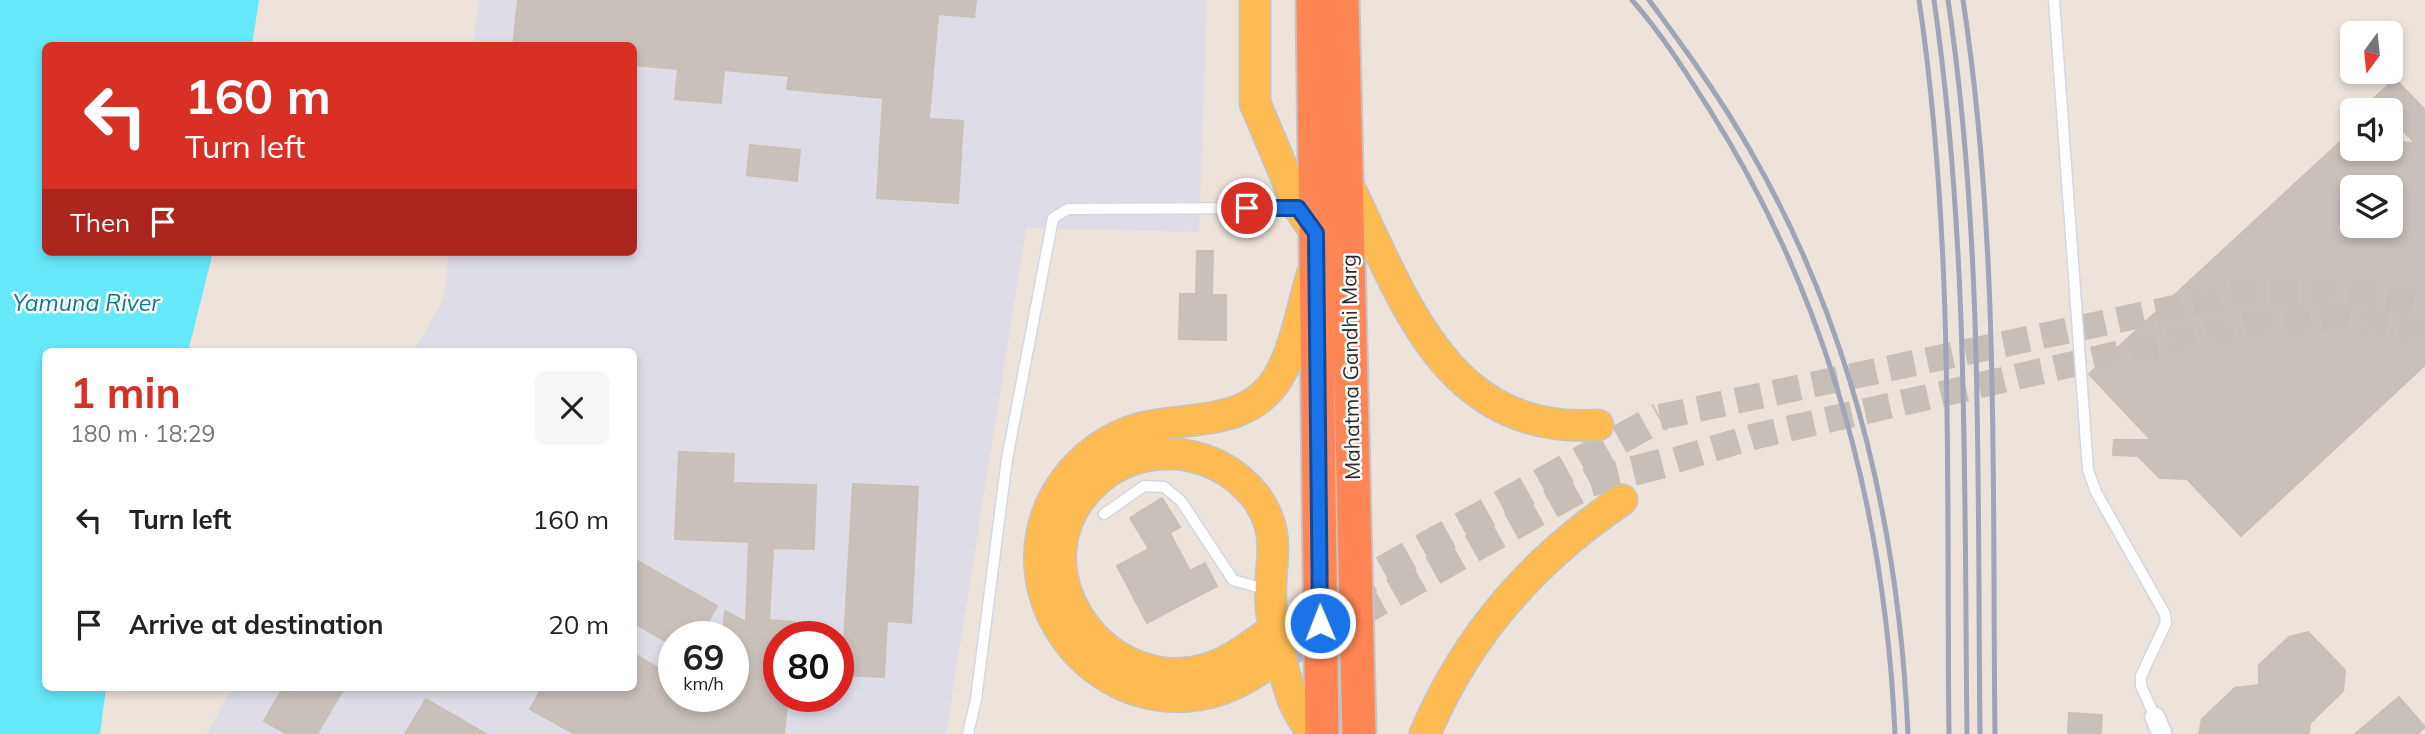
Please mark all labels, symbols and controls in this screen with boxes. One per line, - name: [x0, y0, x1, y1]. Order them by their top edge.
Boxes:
- north arrow: [2340, 21, 2403, 84]
- map controls: [2340, 21, 2403, 238]
- text: 160 m: [185, 65, 331, 126]
- icon: left: [70, 70, 161, 161]
- button: sound: [2340, 98, 2403, 161]
- text: Turn left: [185, 126, 305, 166]
- button: layers: [2340, 175, 2403, 238]
- pin: [1217, 178, 1277, 238]
- icon: arrive: [1228, 189, 1266, 227]
- icon: arrive: [144, 203, 182, 241]
- text: Then: [70, 206, 130, 239]
- street label: Mahatma Gandhi Marg: [1335, 254, 1365, 480]
- water label: Yamuna River: [12, 288, 161, 317]
- text: 1 min: [70, 366, 181, 419]
- button: close: [535, 371, 609, 445]
- text: 180 m · 18:29: [70, 419, 215, 448]
- icon: left: [70, 501, 108, 539]
- text: Turn left: [129, 503, 231, 536]
- text: 160 m: [533, 503, 609, 536]
- position arrow: [1283, 586, 1357, 660]
- icon: arrive: [70, 606, 108, 644]
- text: Arrive at destination: [129, 608, 384, 641]
- text: 20 m: [548, 608, 609, 641]
- speed limit sign: 80: [763, 621, 854, 712]
- text: 69: [682, 635, 725, 679]
- text: km/h: [683, 672, 724, 695]

